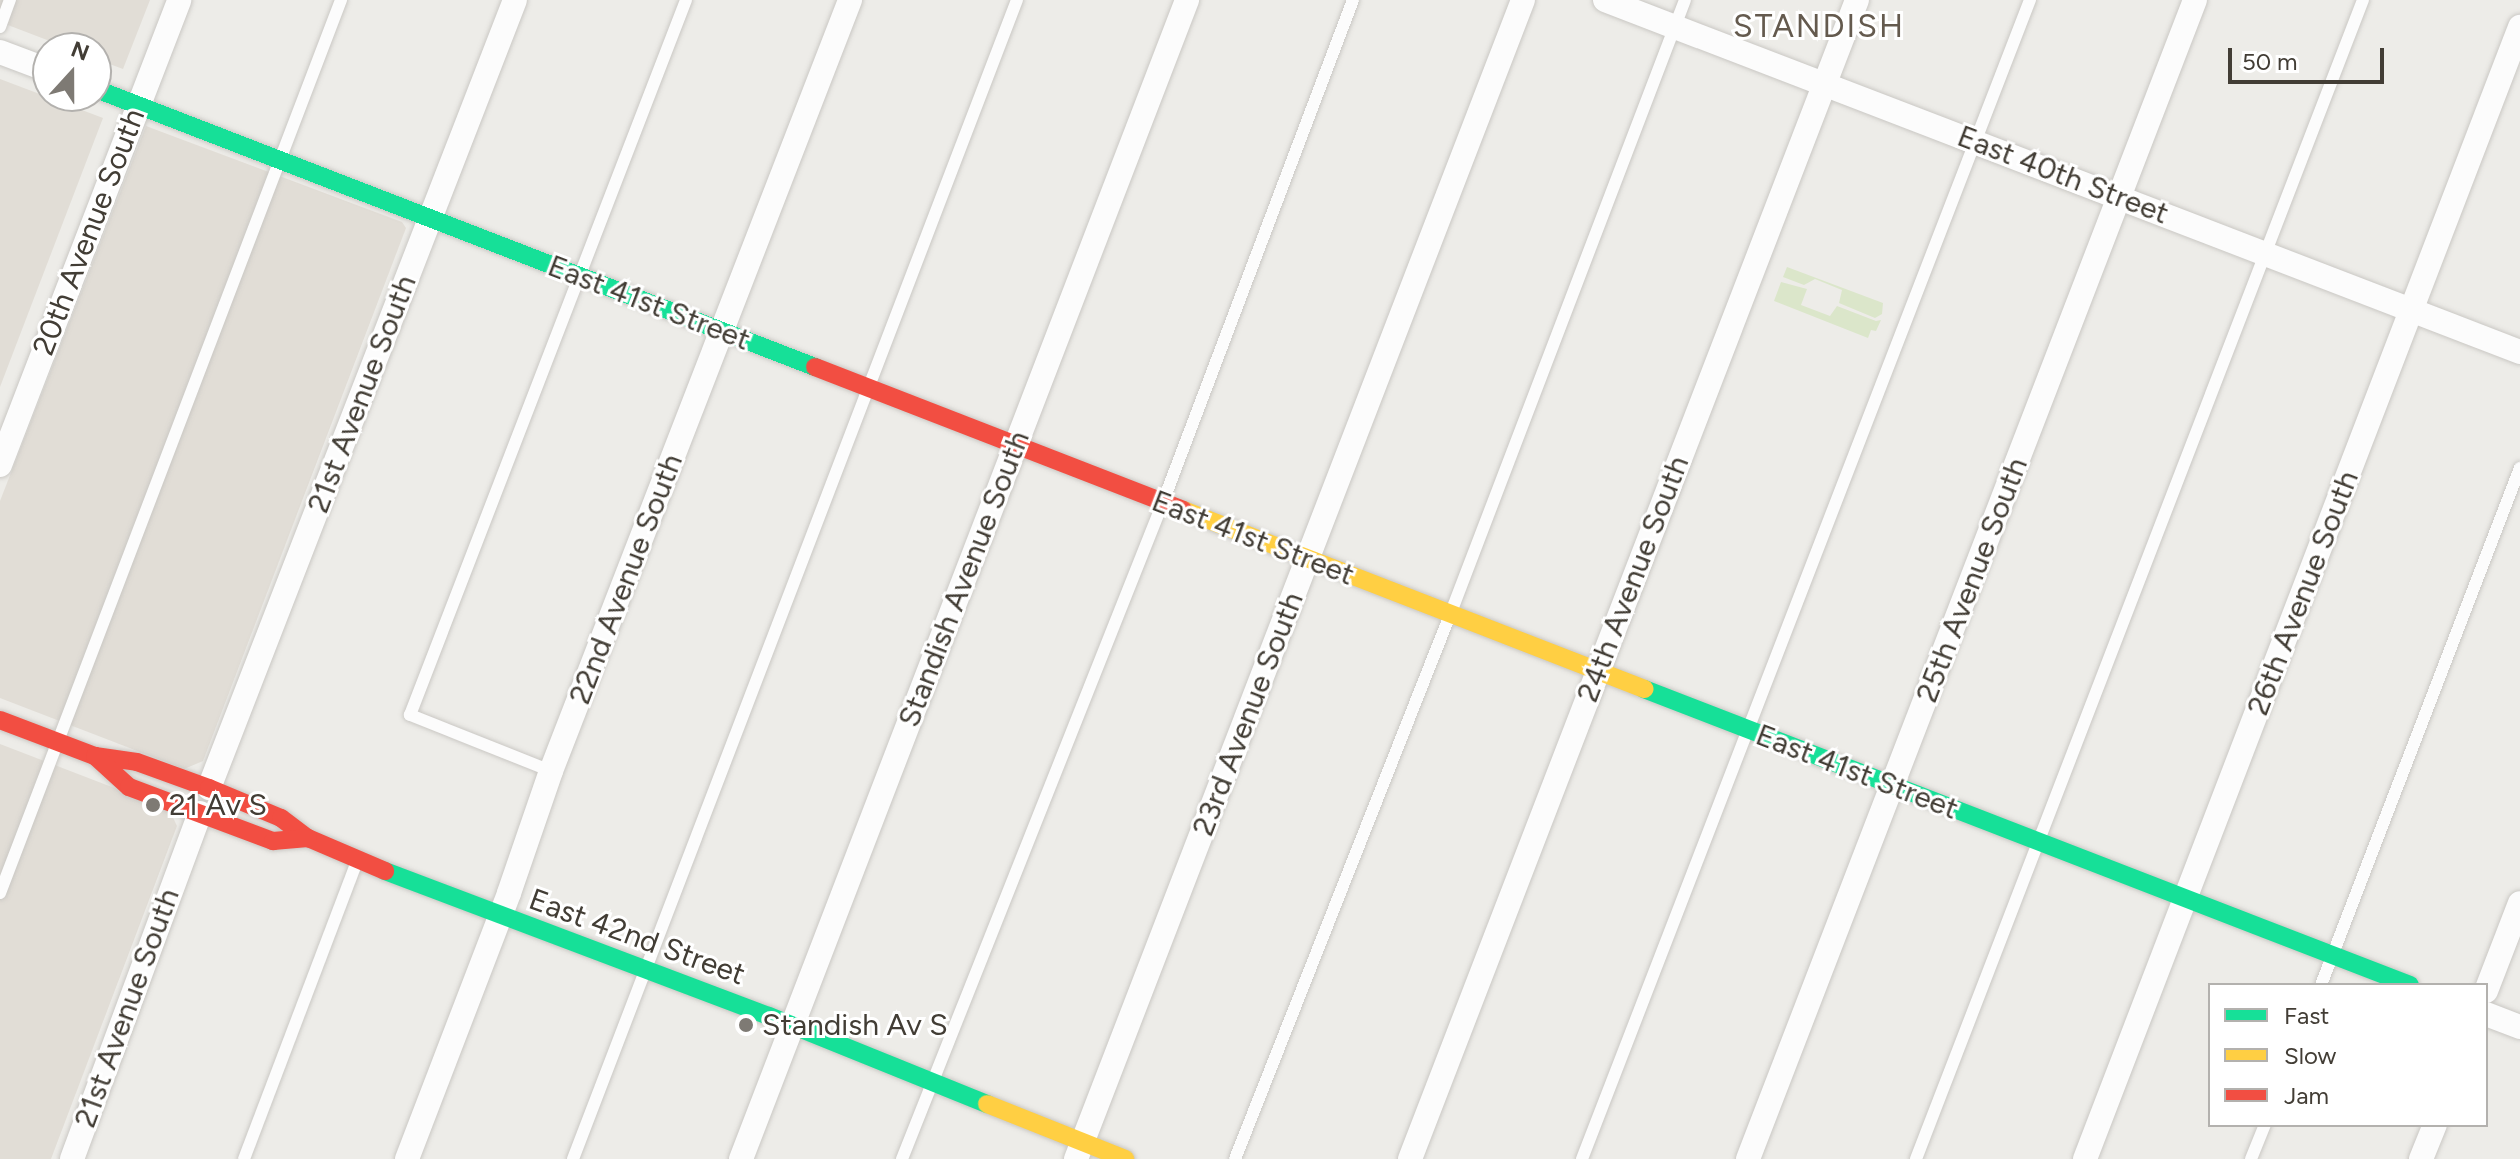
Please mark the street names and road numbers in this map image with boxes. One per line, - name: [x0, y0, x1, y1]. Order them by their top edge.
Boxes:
- street label: 20th Avenue South: [25, 104, 153, 360]
- street label: East 40th Street: [1952, 118, 2174, 232]
- street label: East 41st Street: [543, 248, 755, 358]
- street label: 21st Avenue South: [300, 270, 424, 518]
- street label: Standish Avenue South: [891, 426, 1037, 732]
- street label: 22nd Avenue South: [562, 449, 690, 709]
- street label: 24th Avenue South: [1570, 451, 1696, 707]
- street label: 25th Avenue South: [1909, 453, 2035, 707]
- street label: 26th Avenue South: [2240, 466, 2366, 720]
- street label: East 41st Street: [1147, 483, 1359, 593]
- street label: 23rd Avenue South: [1185, 587, 1311, 841]
- street label: East 41st Street: [1751, 717, 1963, 827]
- street label: East 42nd Street: [524, 881, 750, 993]
- street label: 21st Avenue South: [67, 884, 187, 1132]

